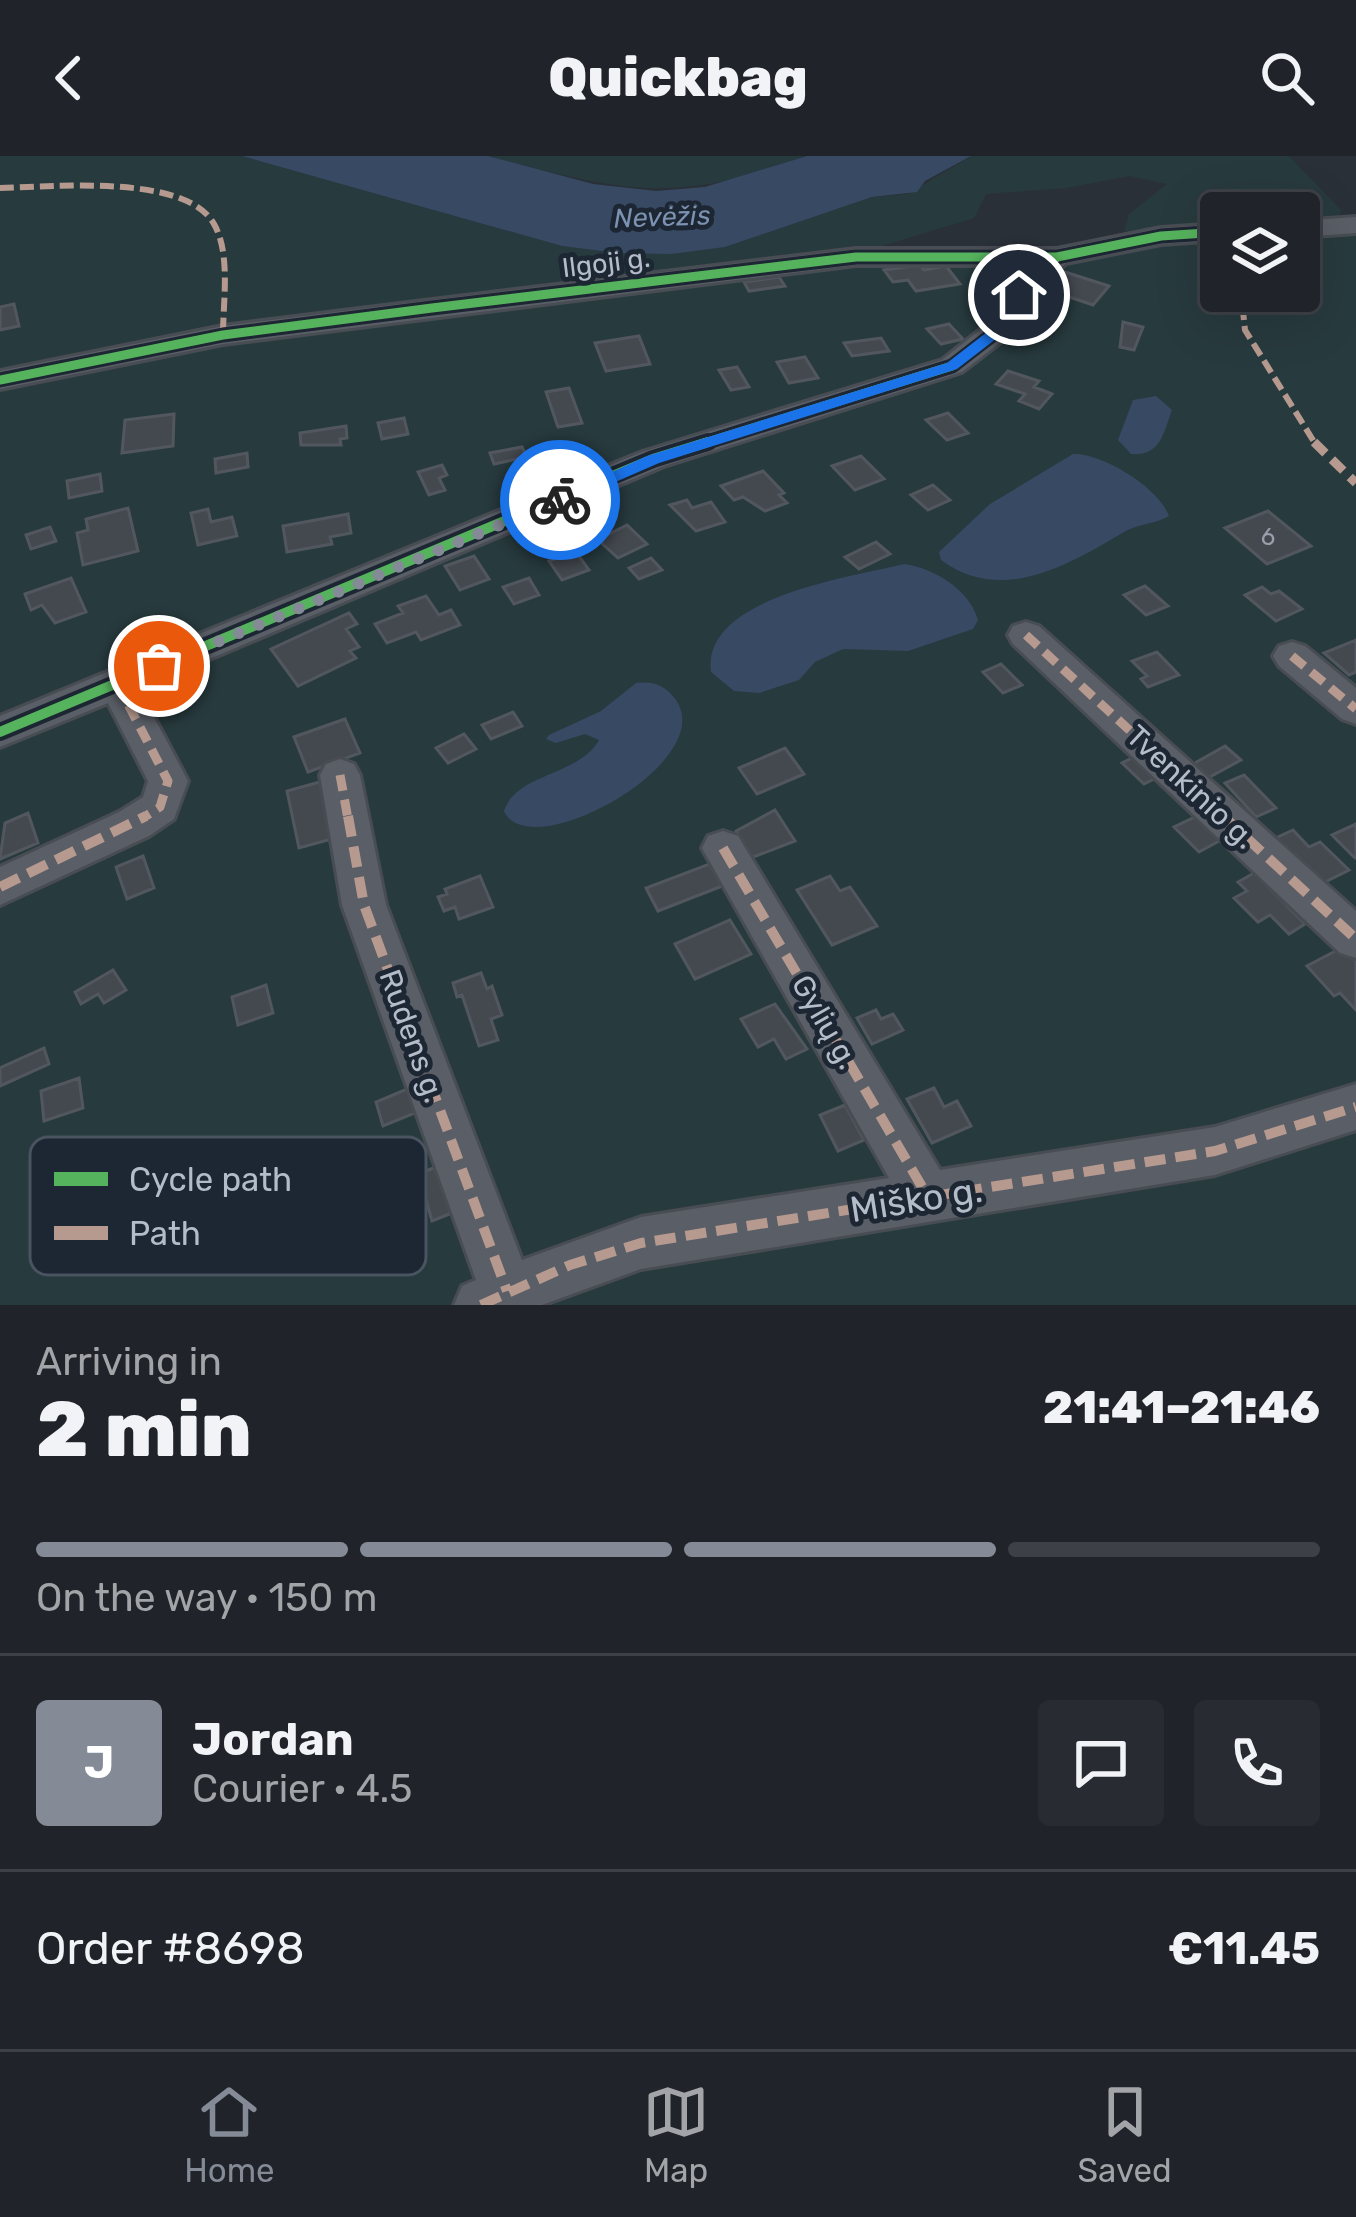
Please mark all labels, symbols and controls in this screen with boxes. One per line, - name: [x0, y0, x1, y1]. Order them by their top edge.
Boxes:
- icon: back: [36, 45, 102, 111]
- icon: search: [1254, 45, 1320, 111]
- text: Quickbag: [548, 46, 808, 110]
- map controls: [1200, 192, 1320, 312]
- button: layers: [1200, 192, 1320, 312]
- water label: Nevėžis: [613, 199, 711, 235]
- street label: Ilgoji g.: [560, 242, 652, 284]
- pin: [968, 244, 1070, 346]
- icon: home: [986, 262, 1052, 328]
- courier: [500, 440, 620, 560]
- icon: bike: [527, 467, 593, 533]
- house number: 6: [1261, 523, 1275, 551]
- pin: [108, 615, 210, 717]
- icon: bag: [126, 633, 192, 699]
- street label: Tvenkinio g.: [1119, 718, 1263, 856]
- street label: Rudens g.: [371, 965, 453, 1107]
- street label: Gylių g.: [784, 969, 866, 1075]
- legend: [30, 1137, 426, 1275]
- text: Cycle path: [129, 1160, 292, 1199]
- street label: Miško g.: [847, 1168, 985, 1231]
- text: Path: [129, 1214, 201, 1253]
- text: Arriving in: [36, 1339, 222, 1385]
- text: 21:41–21:46: [1043, 1381, 1320, 1434]
- text: 2 min: [36, 1383, 252, 1476]
- text: On the way · 150 m: [36, 1575, 377, 1621]
- button: chat: [1038, 1700, 1164, 1826]
- button: phone: [1194, 1700, 1320, 1826]
- text: Jordan: [192, 1713, 354, 1766]
- text: J: [84, 1736, 114, 1789]
- text: Courier · 4.5: [192, 1766, 412, 1812]
- text: Order #8698: [36, 1922, 305, 1975]
- text: €11.45: [1168, 1922, 1320, 1975]
- tab: Home: [184, 2079, 275, 2190]
- tab: Map: [643, 2079, 709, 2190]
- tab: Saved: [1078, 2079, 1172, 2190]

